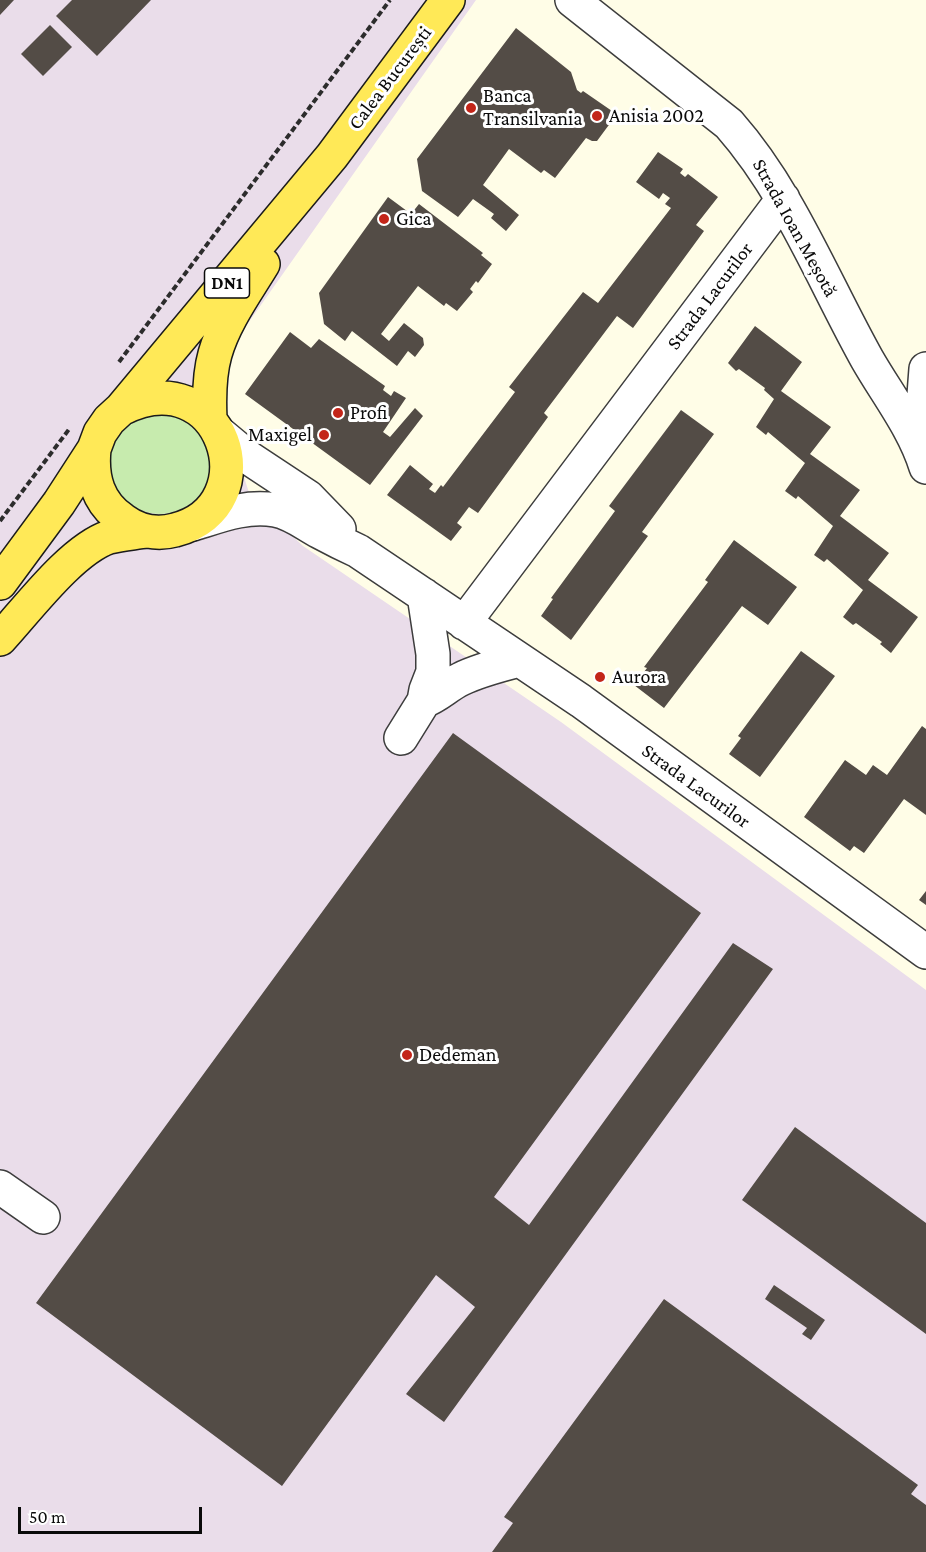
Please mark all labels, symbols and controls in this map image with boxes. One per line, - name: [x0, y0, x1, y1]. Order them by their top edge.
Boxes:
- street label: Calea București: [343, 21, 437, 135]
- place label: Banca Transilvania: [483, 84, 583, 131]
- marker: Banca Transilvania: [464, 101, 478, 115]
- place label: Anisia 2002: [609, 104, 704, 128]
- marker: Anisia 2002: [590, 109, 604, 123]
- street label: Strada Ioan Meșotă: [747, 155, 843, 301]
- place label: Gica: [396, 207, 431, 231]
- marker: Gica: [377, 212, 391, 226]
- street label: Strada Lacurilor: [662, 238, 758, 354]
- road number: DN1: [204, 268, 250, 298]
- place label: Profi: [350, 401, 387, 425]
- marker: Profi: [331, 406, 345, 420]
- place label: Maxigel: [248, 423, 312, 447]
- marker: Maxigel: [317, 428, 331, 442]
- place label: Aurora: [612, 665, 666, 689]
- marker: Aurora: [593, 670, 607, 684]
- street label: Strada Lacurilor: [637, 739, 755, 833]
- place label: Dedeman: [419, 1043, 496, 1067]
- marker: Dedeman: [400, 1048, 414, 1062]
- scale bar: [21, 1495, 206, 1533]
- text: 50 m: [29, 1507, 66, 1527]

